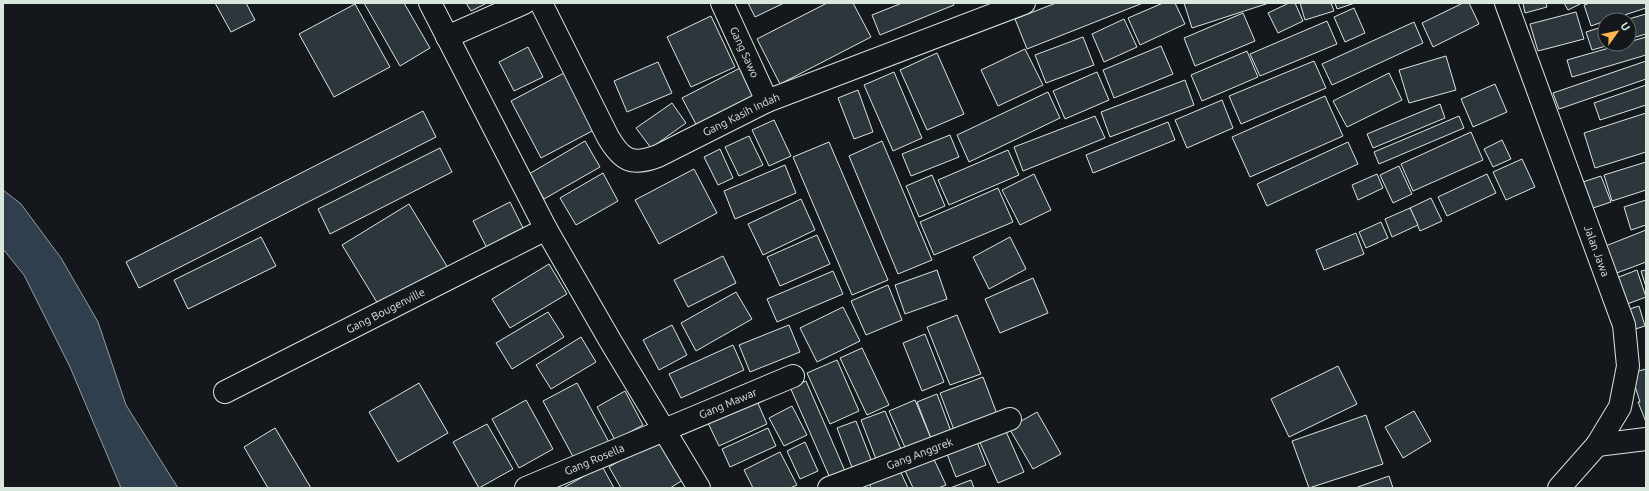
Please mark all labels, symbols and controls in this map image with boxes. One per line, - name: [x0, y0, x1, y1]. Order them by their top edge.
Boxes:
- north arrow: [1597, 12, 1637, 52]
- text: U: [1618, 20, 1633, 33]
- street label: Gang Sawo: [728, 25, 761, 79]
- street label: Gang Kasih Indah: [701, 91, 781, 138]
- street label: Jalan Jawa: [1582, 224, 1612, 278]
- street label: Gang Bougenville: [344, 286, 427, 335]
- street label: Gang Mawar: [697, 386, 759, 421]
- street label: Gang Anggrek: [885, 435, 955, 472]
- street label: Gang Rosella: [563, 442, 626, 477]

